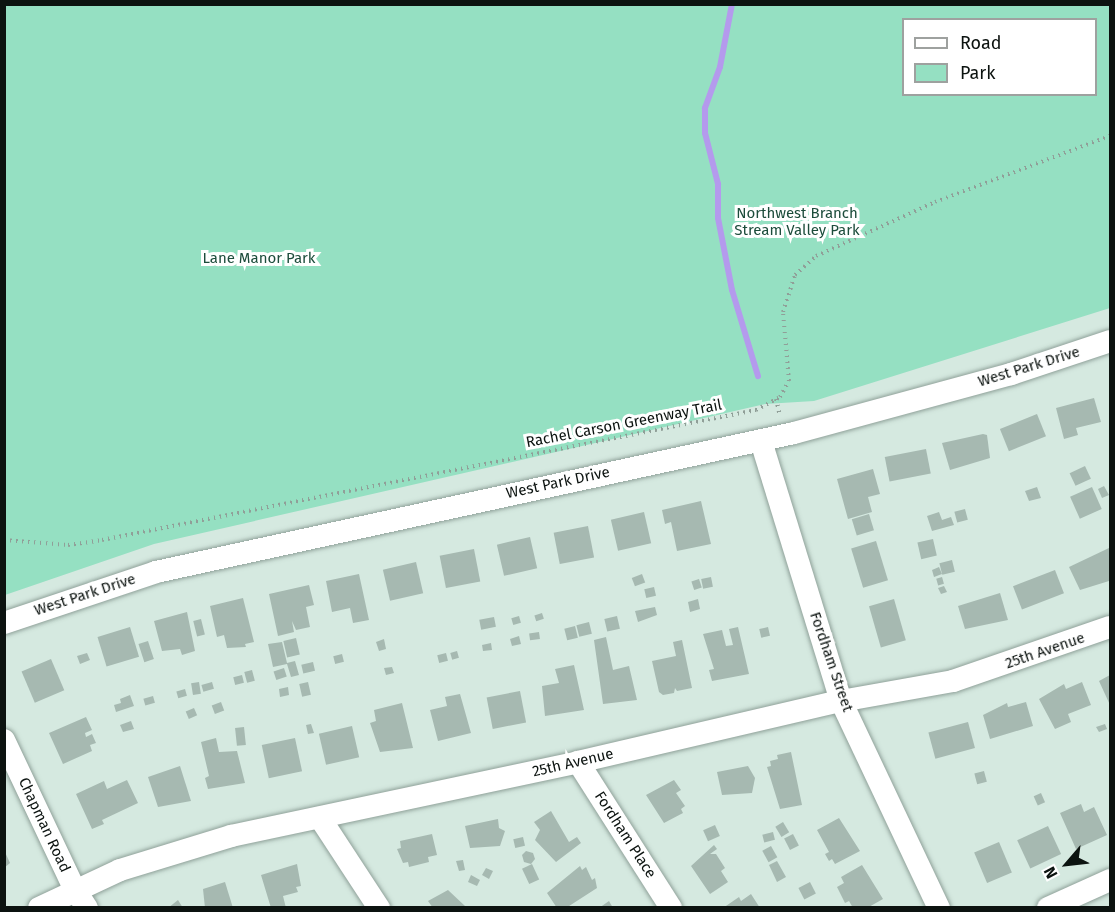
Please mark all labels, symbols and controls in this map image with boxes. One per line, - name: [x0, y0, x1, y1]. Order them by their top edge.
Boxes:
- legend: [902, 18, 1097, 96]
- text: Road: [960, 32, 1002, 54]
- text: Park: [960, 62, 995, 84]
- park label: Northwest Branch Stream Valley Park: [734, 204, 860, 239]
- park label: Lane Manor Park: [202, 250, 316, 268]
- street label: West Park Drive: [976, 343, 1082, 391]
- street label: Rachel Carson Greenway Trail: [524, 396, 724, 452]
- street label: West Park Drive: [505, 463, 611, 503]
- street label: West Park Drive: [32, 570, 138, 620]
- street label: Fordham Street: [805, 610, 857, 714]
- street label: 25th Avenue: [1003, 629, 1087, 673]
- street label: 25th Avenue: [531, 745, 615, 781]
- street label: Chapman Road: [14, 775, 74, 875]
- street label: Fordham Place: [590, 788, 660, 882]
- north arrow: [1037, 834, 1097, 894]
- text: N: [1040, 864, 1062, 882]

